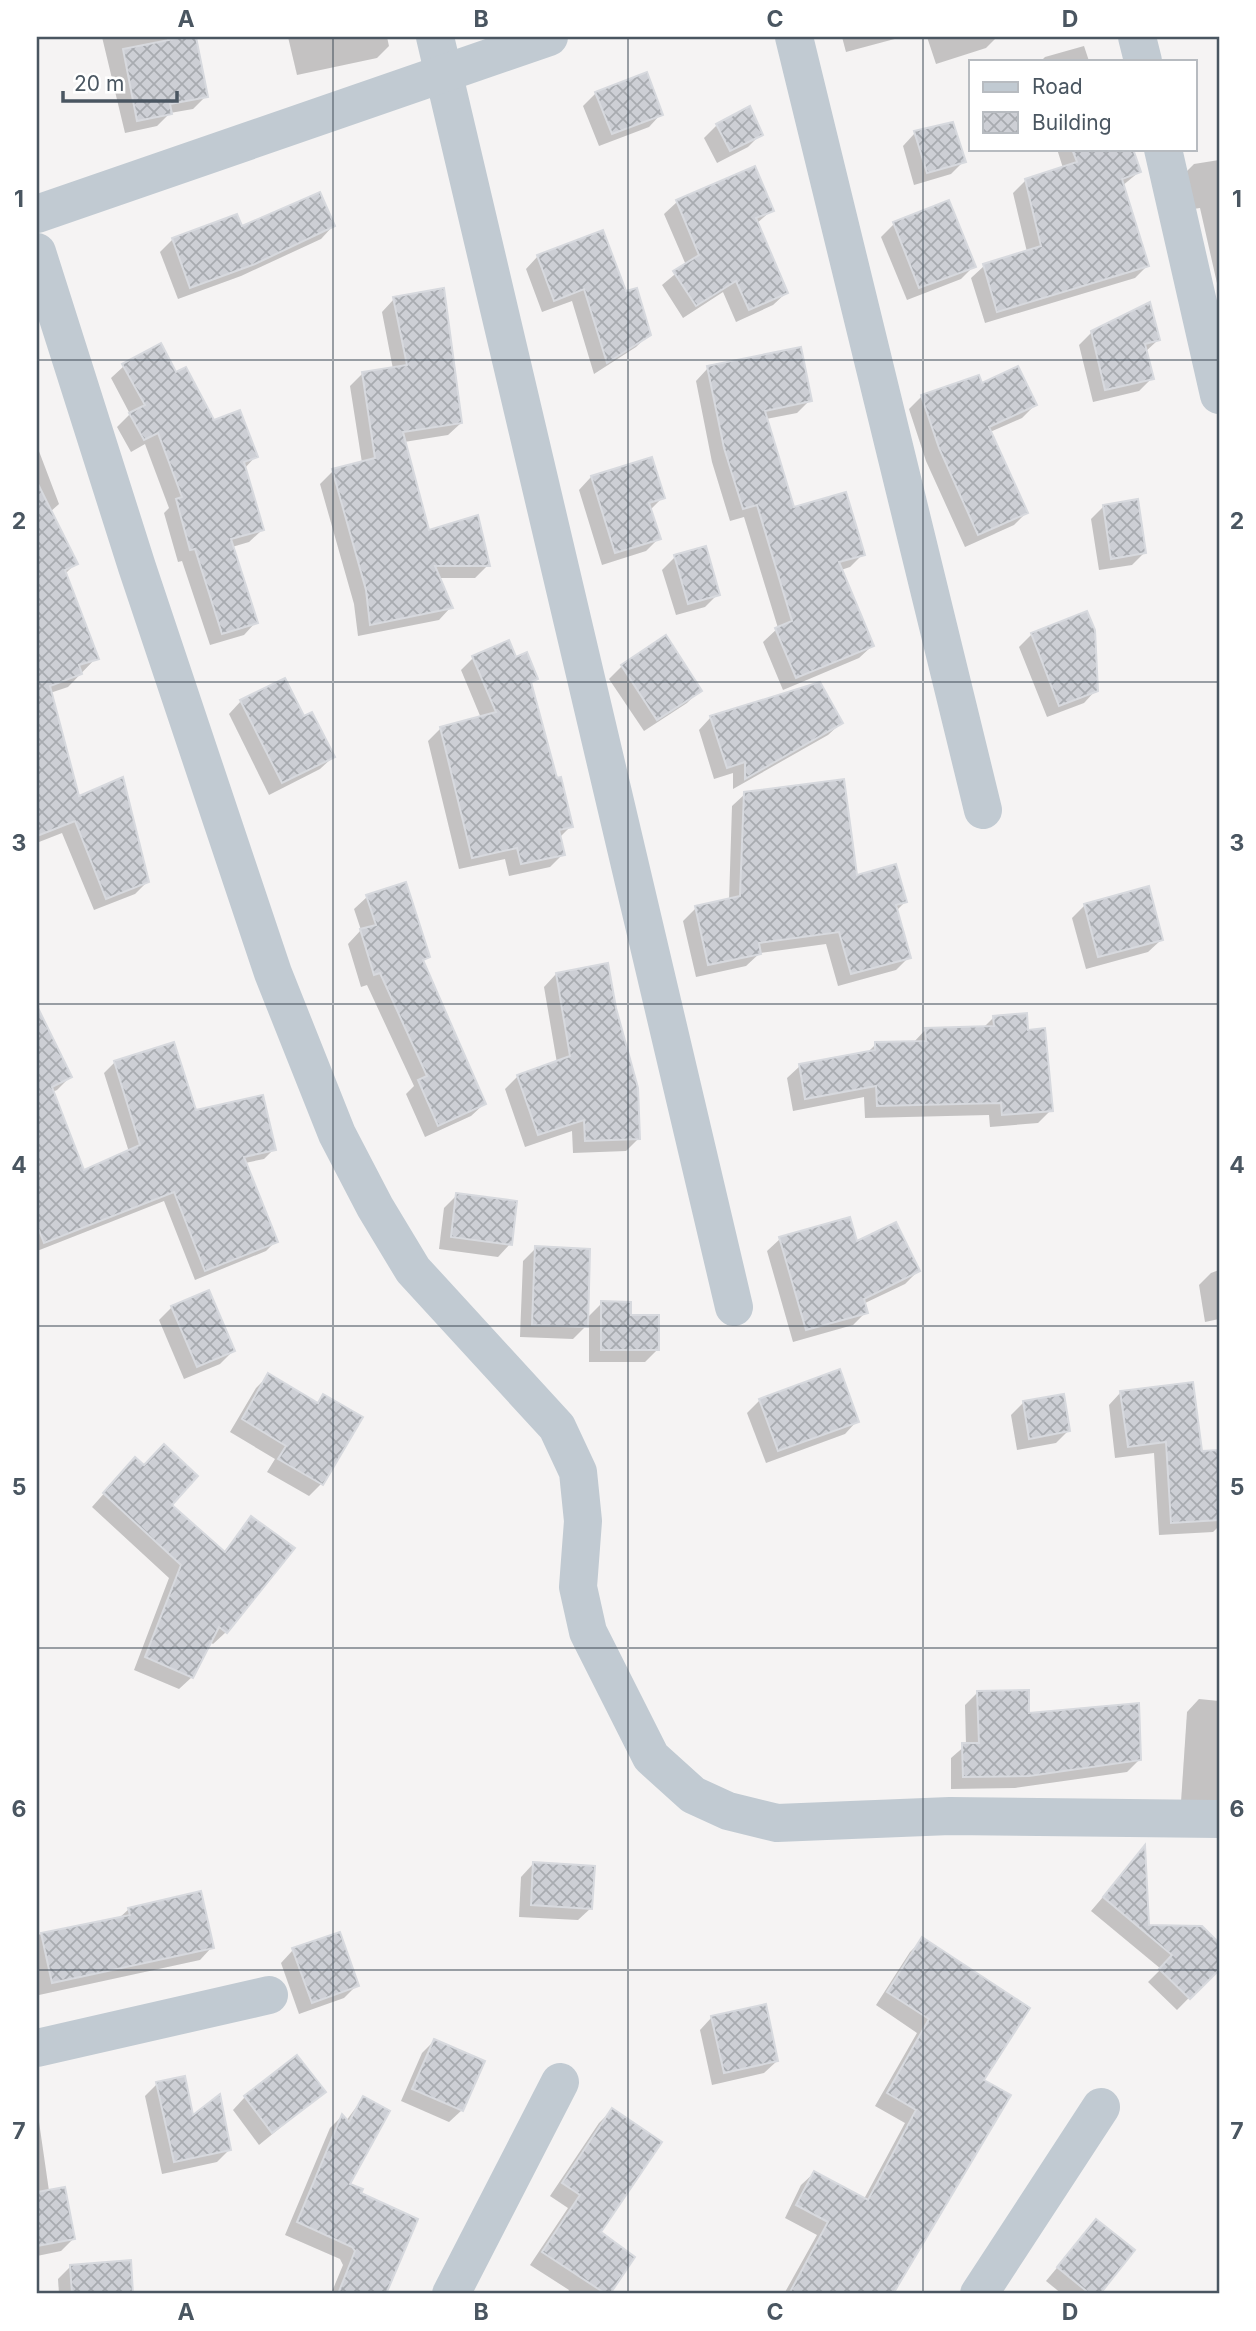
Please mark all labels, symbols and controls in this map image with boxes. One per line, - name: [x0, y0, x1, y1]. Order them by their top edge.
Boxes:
- text: A: [177, 5, 195, 33]
- text: B: [473, 5, 489, 33]
- text: C: [766, 5, 784, 33]
- text: D: [1062, 5, 1078, 33]
- scale bar: [63, 60, 177, 104]
- legend: [969, 60, 1196, 150]
- text: 20 m: [74, 71, 124, 96]
- text: Road: [1032, 74, 1083, 99]
- text: Building: [1032, 110, 1112, 135]
- text: 1: [14, 185, 24, 213]
- text: 1: [1232, 185, 1242, 213]
- text: 2: [12, 507, 26, 535]
- text: 2: [1230, 507, 1244, 535]
- text: 3: [12, 829, 26, 857]
- text: 3: [1230, 829, 1244, 857]
- text: 4: [11, 1151, 27, 1179]
- text: 4: [1229, 1151, 1245, 1179]
- text: 5: [12, 1473, 26, 1501]
- text: 5: [1230, 1473, 1244, 1501]
- text: 6: [12, 1795, 26, 1823]
- text: 6: [1230, 1795, 1244, 1823]
- text: 7: [12, 2117, 26, 2145]
- text: 7: [1230, 2117, 1244, 2145]
- text: A: [177, 2298, 195, 2326]
- text: B: [473, 2298, 489, 2326]
- text: C: [766, 2298, 784, 2326]
- text: D: [1062, 2298, 1078, 2326]

